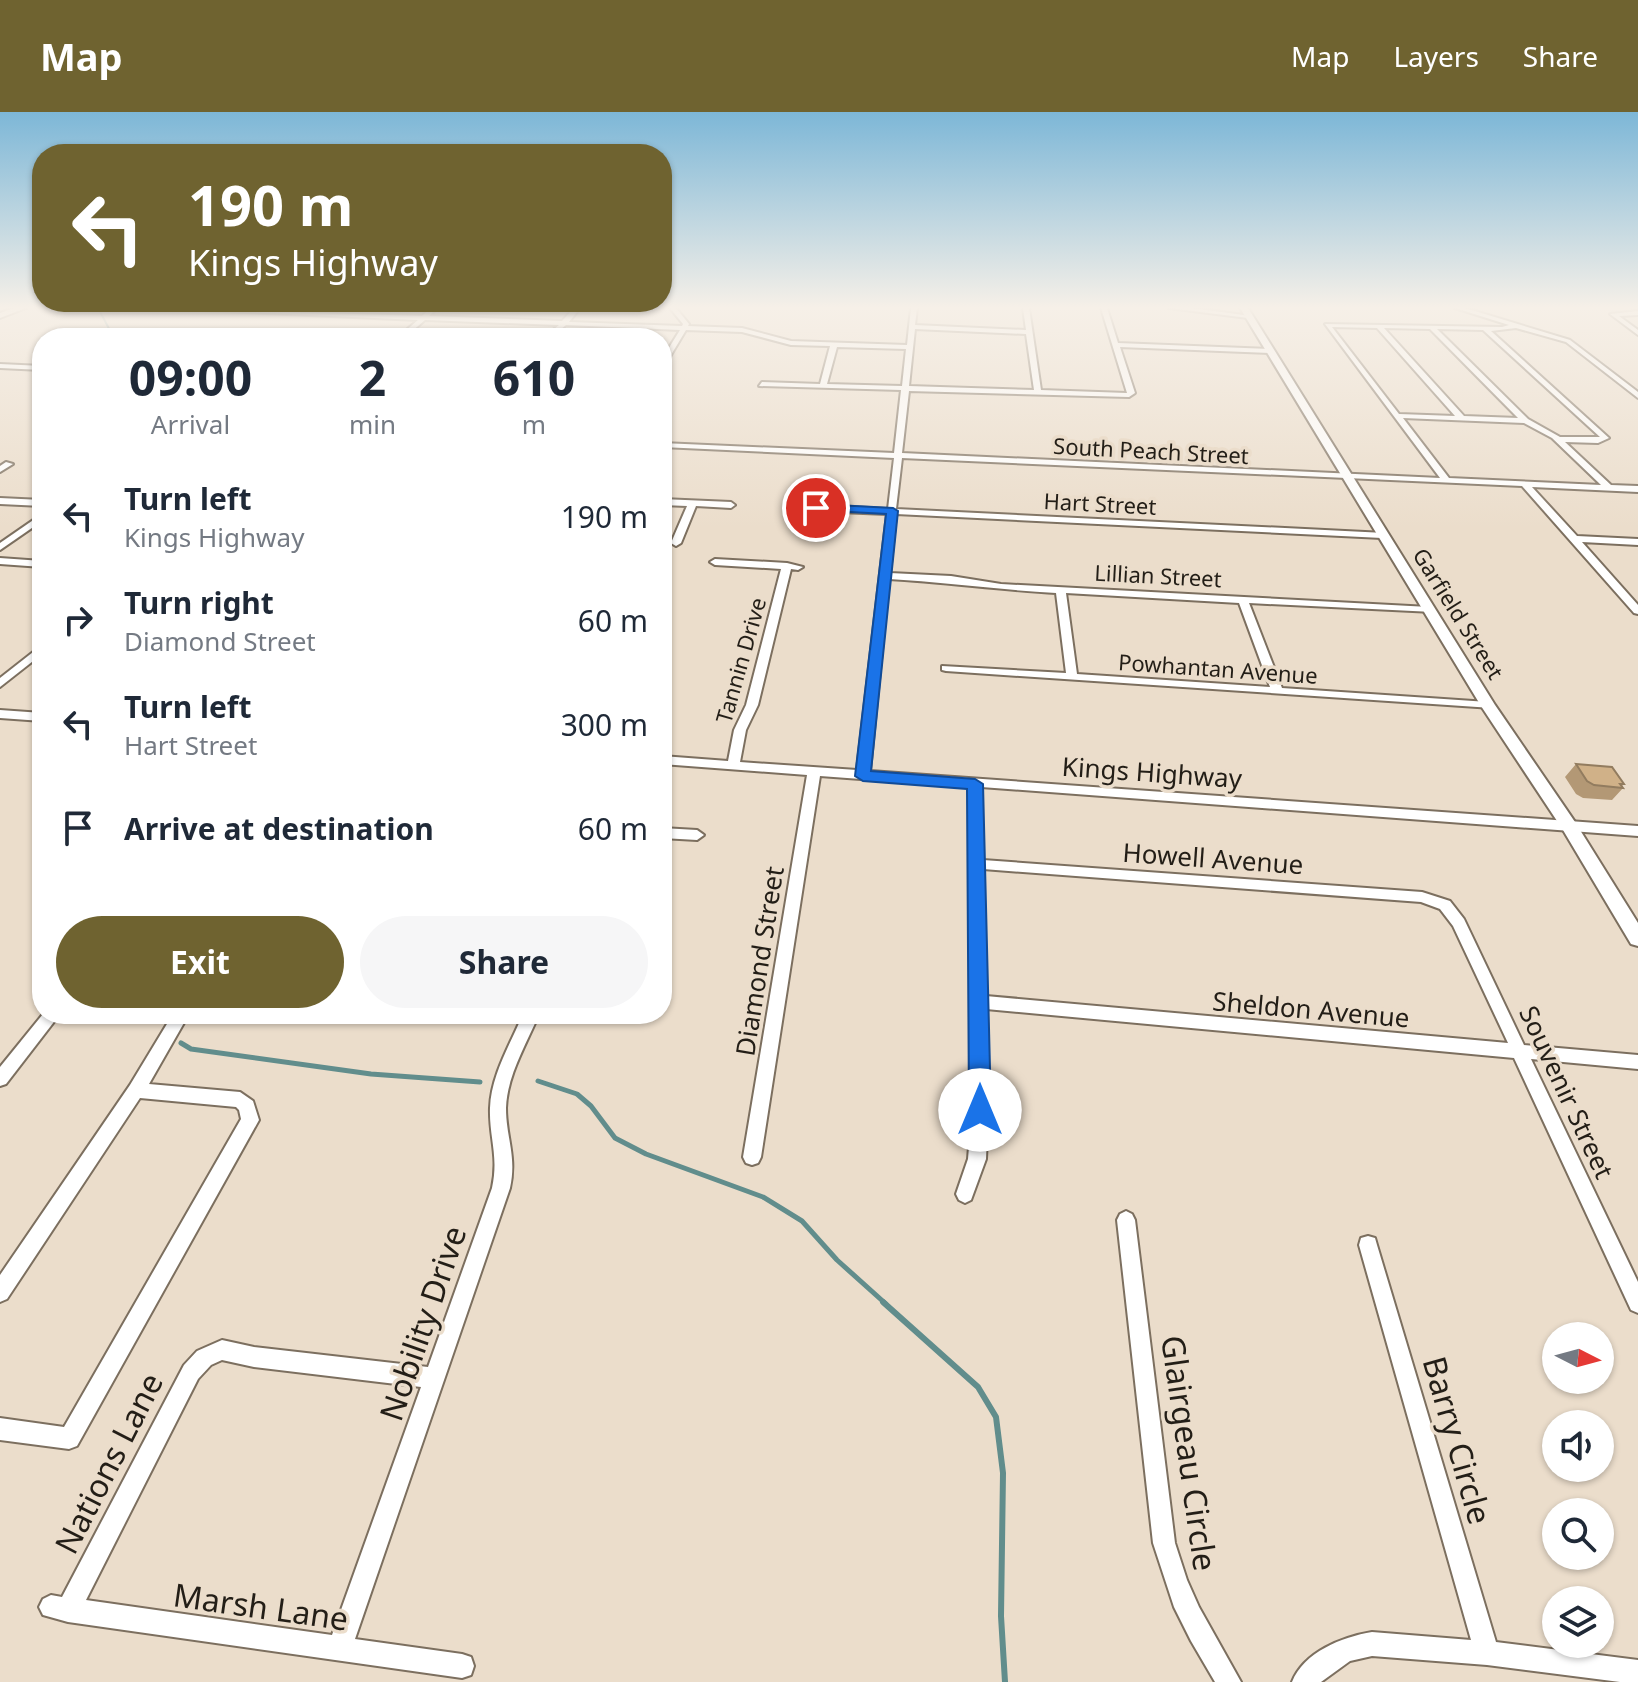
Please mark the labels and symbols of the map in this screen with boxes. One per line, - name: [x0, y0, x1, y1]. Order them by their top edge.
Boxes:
- street label: South Peach Street: [1053, 430, 1250, 470]
- pin: [782, 474, 850, 542]
- street label: Hart Street: [1043, 485, 1157, 521]
- street label: Garfield Street: [1407, 542, 1511, 684]
- street label: Lillian Street: [1094, 557, 1222, 593]
- street label: Tannin Drive: [708, 594, 772, 726]
- street label: Powhantan Avenue: [1117, 646, 1319, 690]
- street label: Kings Highway: [1061, 748, 1244, 796]
- street label: Howell Avenue: [1121, 834, 1305, 882]
- street label: Diamond Street: [726, 863, 792, 1059]
- street label: Sheldon Avenue: [1211, 982, 1411, 1036]
- street label: Souvenir Street: [1511, 1000, 1623, 1184]
- position arrow: [938, 1068, 1022, 1152]
- street label: Nobility Drive: [369, 1220, 475, 1426]
- north arrow: [1542, 1322, 1614, 1394]
- street label: Glairgeau Circle: [1152, 1333, 1228, 1573]
- street label: Barry Circle: [1414, 1351, 1502, 1529]
- street label: Nations Lane: [44, 1365, 172, 1561]
- street label: Marsh Lane: [171, 1572, 351, 1640]

